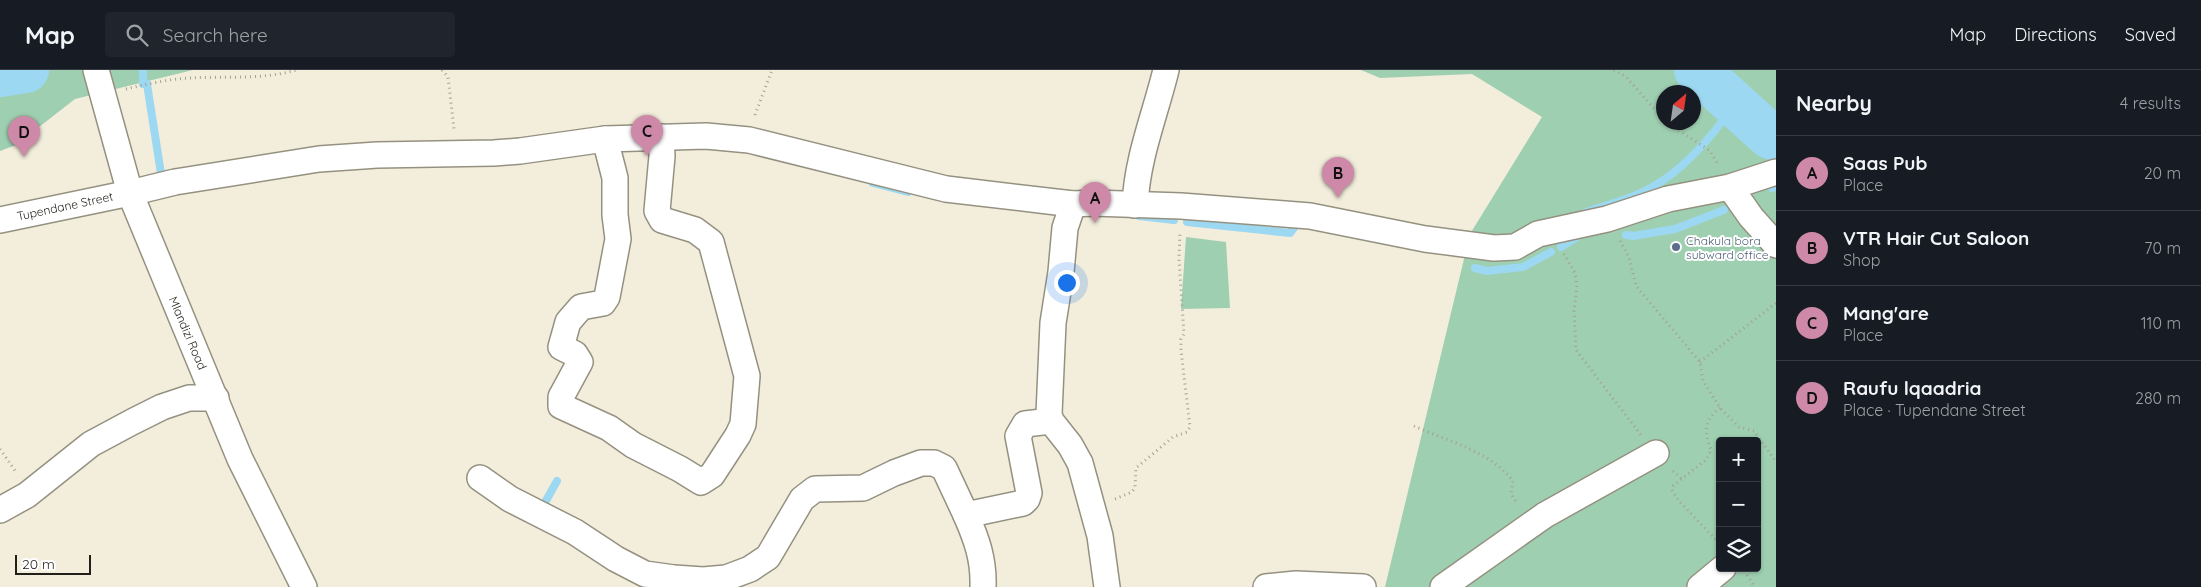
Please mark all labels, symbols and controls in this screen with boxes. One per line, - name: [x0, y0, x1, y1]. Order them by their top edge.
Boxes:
- search box: [105, 12, 455, 57]
- text: Map: [25, 20, 75, 50]
- icon: search: [123, 21, 151, 49]
- text: Search here: [163, 23, 268, 47]
- text: Map: [1949, 23, 1986, 46]
- text: Directions: [2014, 23, 2097, 46]
- text: Saved: [2125, 23, 2176, 46]
- north arrow: [1656, 85, 1701, 130]
- text: Nearby: [1796, 90, 1872, 116]
- text: 4 results: [2120, 93, 2181, 113]
- pin: C: [631, 115, 663, 156]
- pin: D: [8, 116, 40, 157]
- text: Saas Pub: [1843, 151, 1927, 175]
- pin: B: [1322, 157, 1354, 198]
- text: A: [1807, 163, 1817, 183]
- text: 20 m: [2144, 163, 2181, 183]
- text: Place: [1843, 175, 1883, 195]
- pin: A: [1079, 182, 1111, 223]
- street label: Tupendane Street: [16, 188, 114, 224]
- text: VTR Hair Cut Saloon: [1843, 226, 2029, 250]
- place label: Chakula bora subward office: [1686, 233, 1769, 262]
- text: B: [1807, 238, 1817, 258]
- text: 70 m: [2144, 238, 2181, 258]
- marker: Chakula bora subward office: [1670, 241, 1682, 253]
- text: Shop: [1843, 250, 1880, 270]
- your location: [1054, 270, 1080, 296]
- street label: Mlandizi Road: [166, 294, 210, 372]
- text: Mang'are: [1843, 301, 1929, 325]
- text: C: [1807, 313, 1817, 333]
- text: 110 m: [2141, 313, 2181, 333]
- text: Place: [1843, 325, 1883, 345]
- text: Raufu lqaadria: [1843, 376, 1981, 400]
- text: D: [1806, 388, 1818, 408]
- text: 280 m: [2135, 388, 2181, 408]
- text: Place · Tupendane Street: [1843, 400, 2026, 420]
- map controls: [1716, 437, 1761, 572]
- button: +: [1716, 437, 1761, 482]
- button: −: [1716, 482, 1761, 527]
- button: layers: [1716, 527, 1761, 572]
- scale bar: [15, 552, 91, 575]
- text: 20 m: [22, 555, 55, 573]

